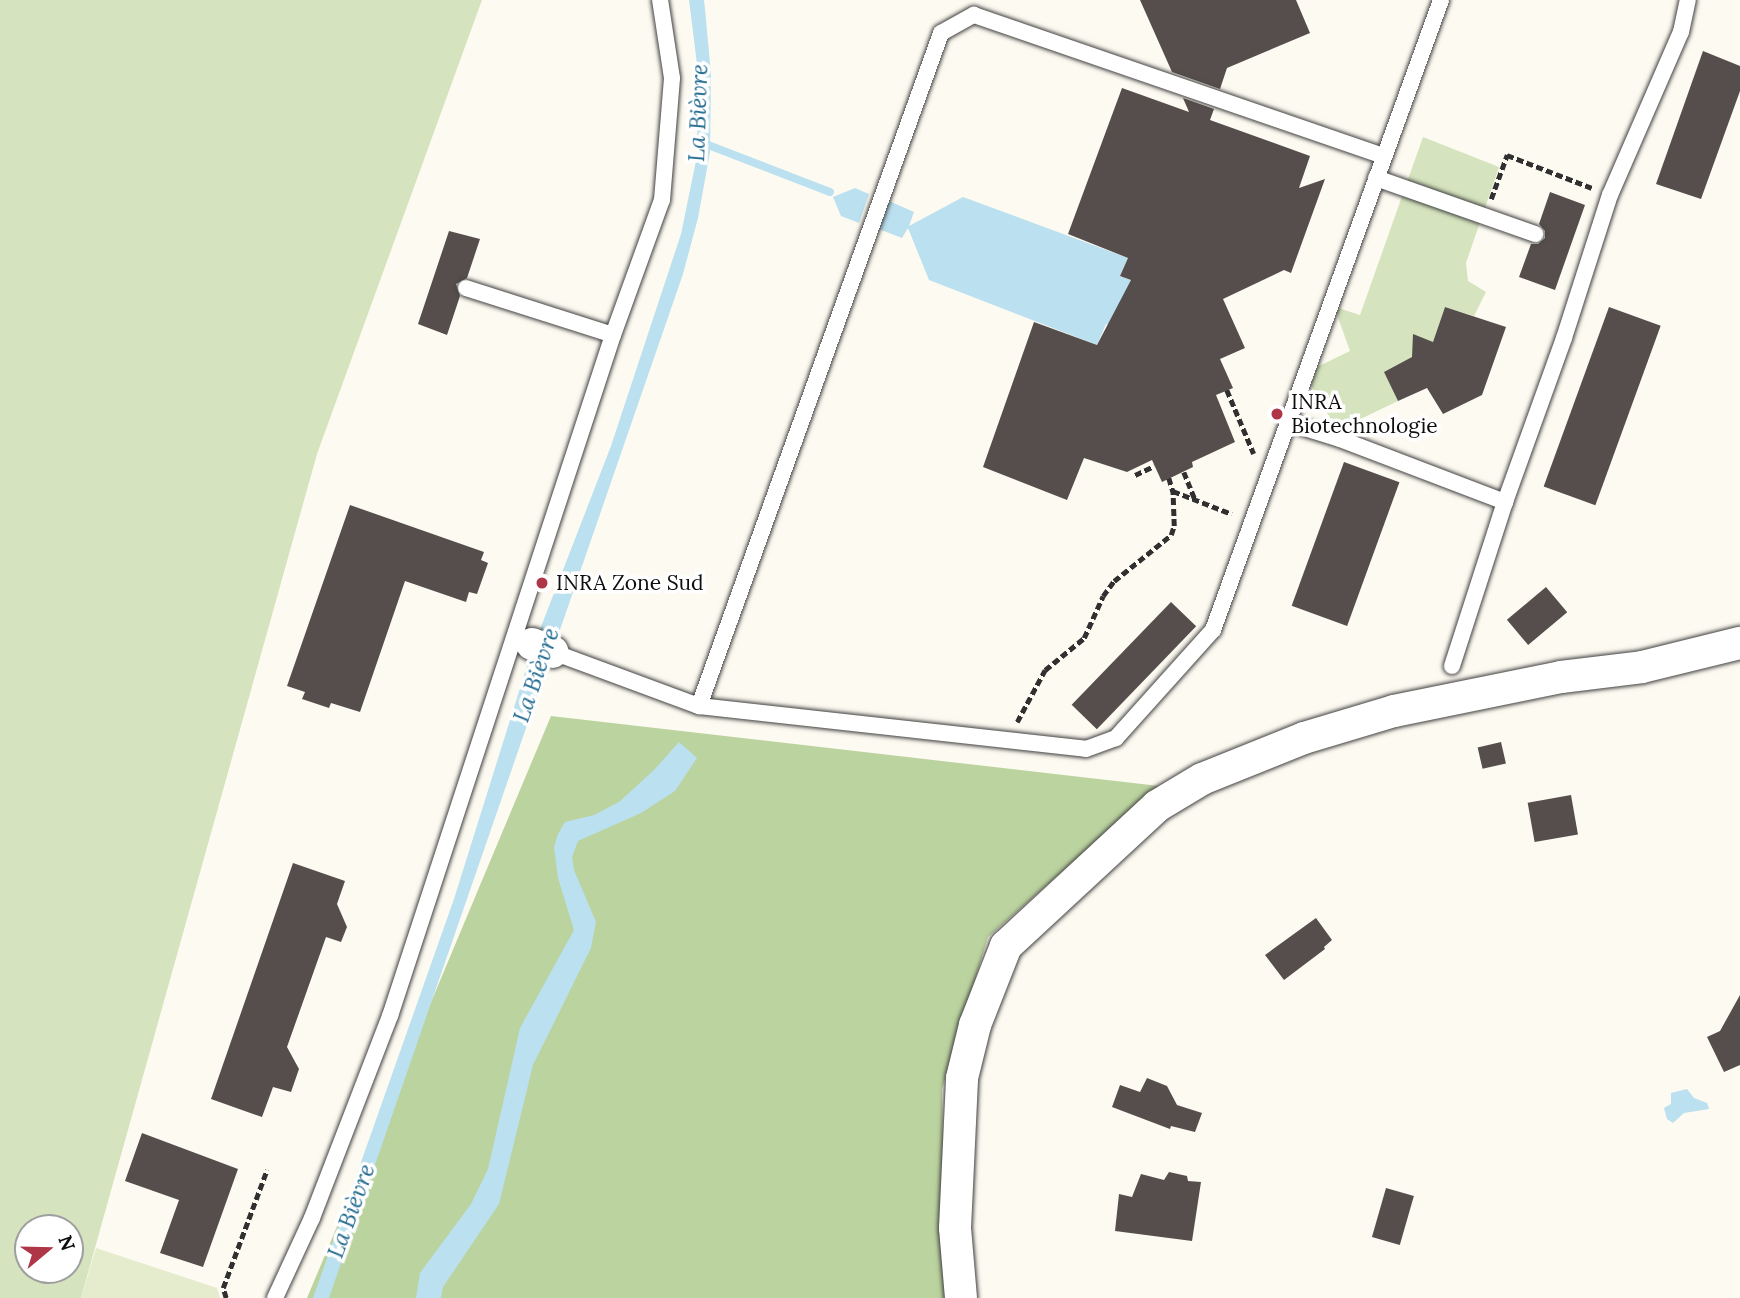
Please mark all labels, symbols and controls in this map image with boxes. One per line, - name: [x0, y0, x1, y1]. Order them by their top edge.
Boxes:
- water label: La Bièvre: [683, 64, 713, 162]
- place label: INRA Biotechnologie: [1291, 389, 1438, 439]
- marker: INRA Biotechnologie: [1269, 406, 1285, 422]
- place label: INRA Zone Sud: [556, 570, 704, 596]
- marker: INRA Zone Sud: [534, 575, 550, 591]
- water label: La Bièvre: [507, 624, 565, 726]
- water label: La Bièvre: [321, 1160, 381, 1262]
- north arrow: [14, 1214, 84, 1284]
- text: N: [53, 1232, 81, 1254]

